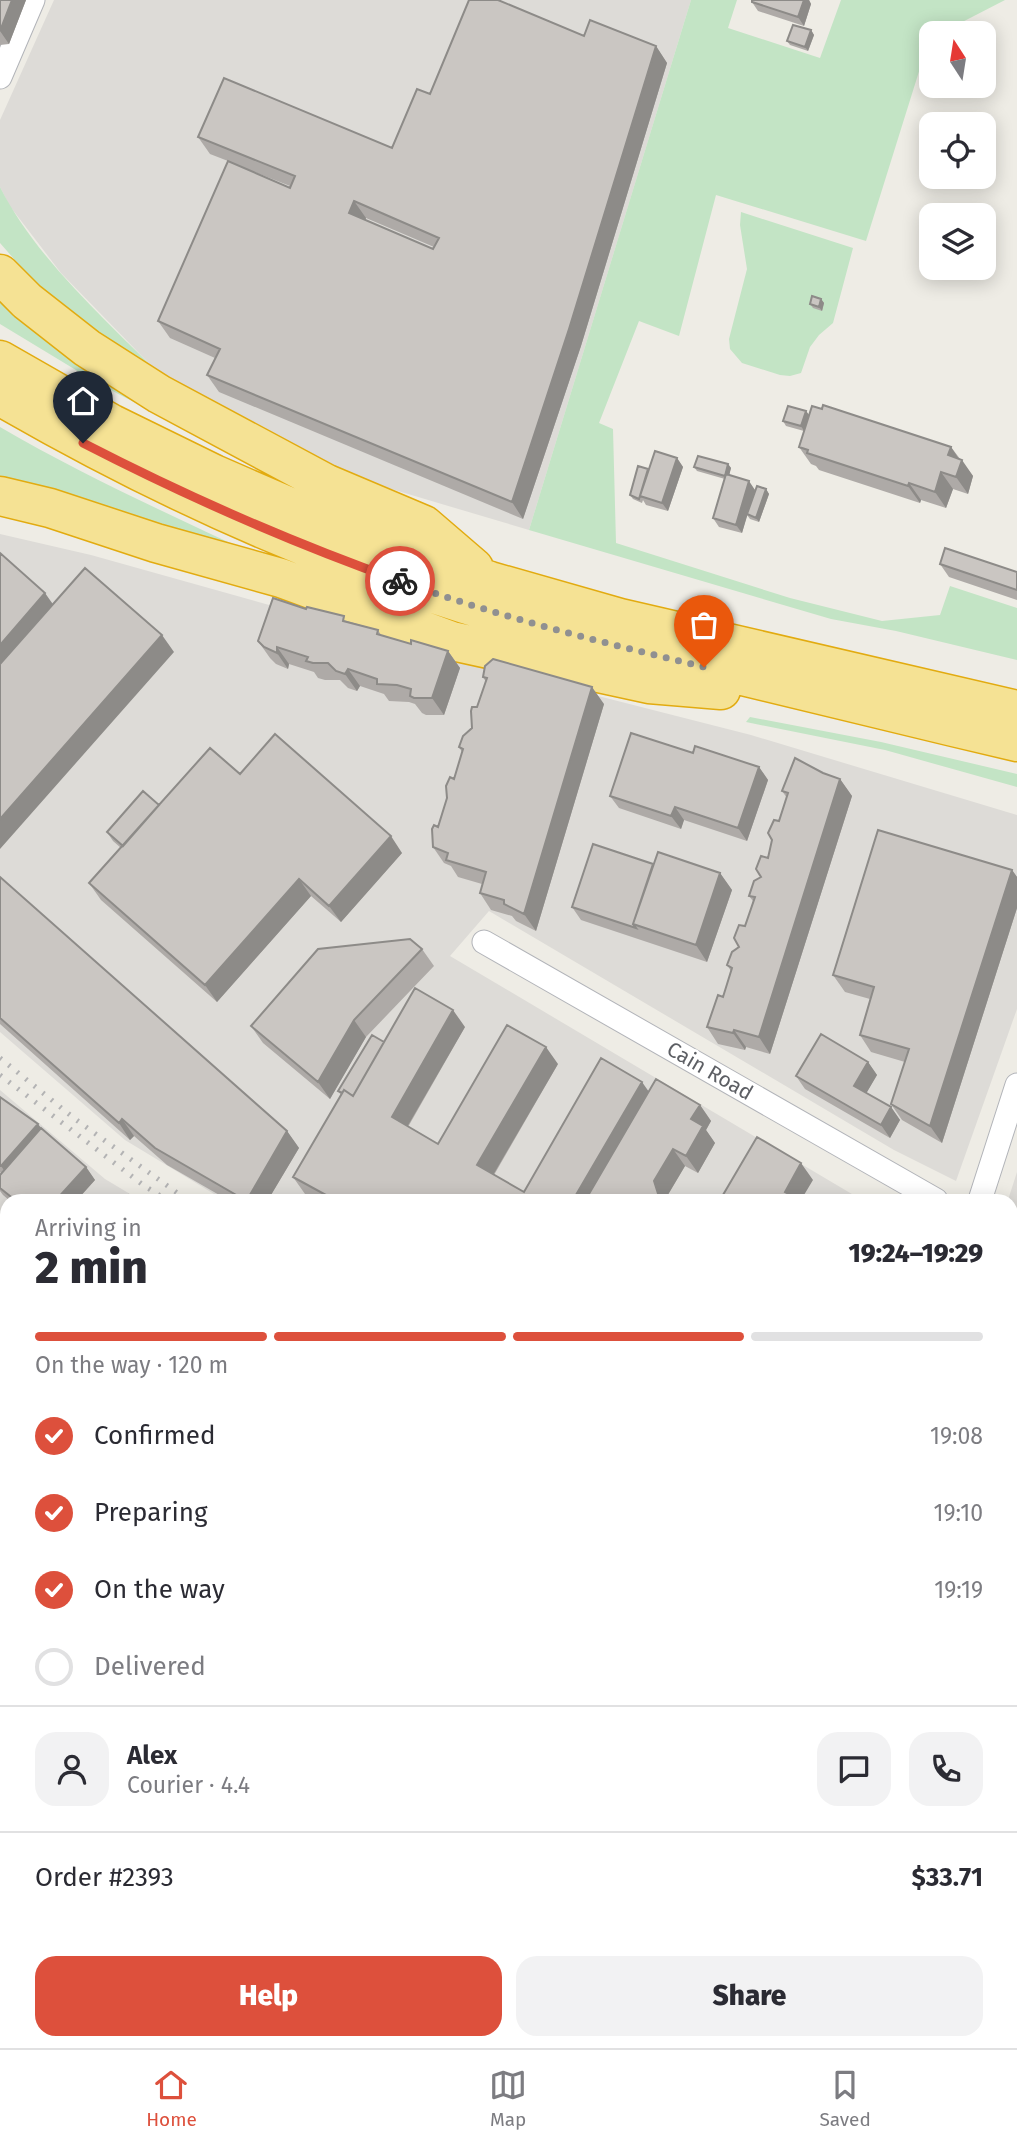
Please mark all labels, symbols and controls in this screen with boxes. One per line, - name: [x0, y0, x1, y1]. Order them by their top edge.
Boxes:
- north arrow: [919, 21, 996, 98]
- map controls: [919, 21, 996, 280]
- button: locate: [919, 112, 996, 189]
- button: layers: [919, 203, 996, 280]
- pin: [53, 371, 113, 443]
- icon: home: [64, 382, 102, 420]
- courier: [365, 546, 435, 616]
- icon: bike: [381, 562, 419, 600]
- pin: [674, 595, 734, 667]
- icon: bag: [685, 606, 723, 644]
- street label: Cain Road: [662, 1036, 758, 1106]
- text: Arriving in: [35, 1214, 142, 1242]
- text: 19:24–19:29: [849, 1238, 983, 1269]
- text: 2 min: [35, 1240, 148, 1295]
- text: On the way · 120 m: [35, 1351, 228, 1379]
- icon: check: [35, 1417, 73, 1455]
- text: Confirmed: [94, 1420, 215, 1451]
- text: 19:08: [930, 1422, 983, 1450]
- icon: check: [35, 1494, 73, 1532]
- text: Preparing: [94, 1497, 207, 1528]
- text: 19:10: [934, 1499, 983, 1527]
- icon: check: [35, 1571, 73, 1609]
- text: On the way: [94, 1574, 225, 1605]
- text: 19:19: [934, 1576, 983, 1604]
- text: Delivered: [94, 1651, 206, 1682]
- button: person: [35, 1732, 109, 1806]
- button: chat: [817, 1732, 891, 1806]
- button: phone: [909, 1732, 983, 1806]
- text: Alex: [127, 1740, 177, 1771]
- text: Courier · 4.4: [127, 1771, 250, 1799]
- text: Order #2393: [35, 1862, 174, 1893]
- text: $33.71: [912, 1862, 983, 1893]
- button: Help: [35, 1956, 502, 2036]
- button: Share: [516, 1956, 983, 2036]
- tab: Home: [146, 2066, 197, 2131]
- tab: Map: [489, 2066, 527, 2131]
- tab: Saved: [819, 2066, 871, 2131]

